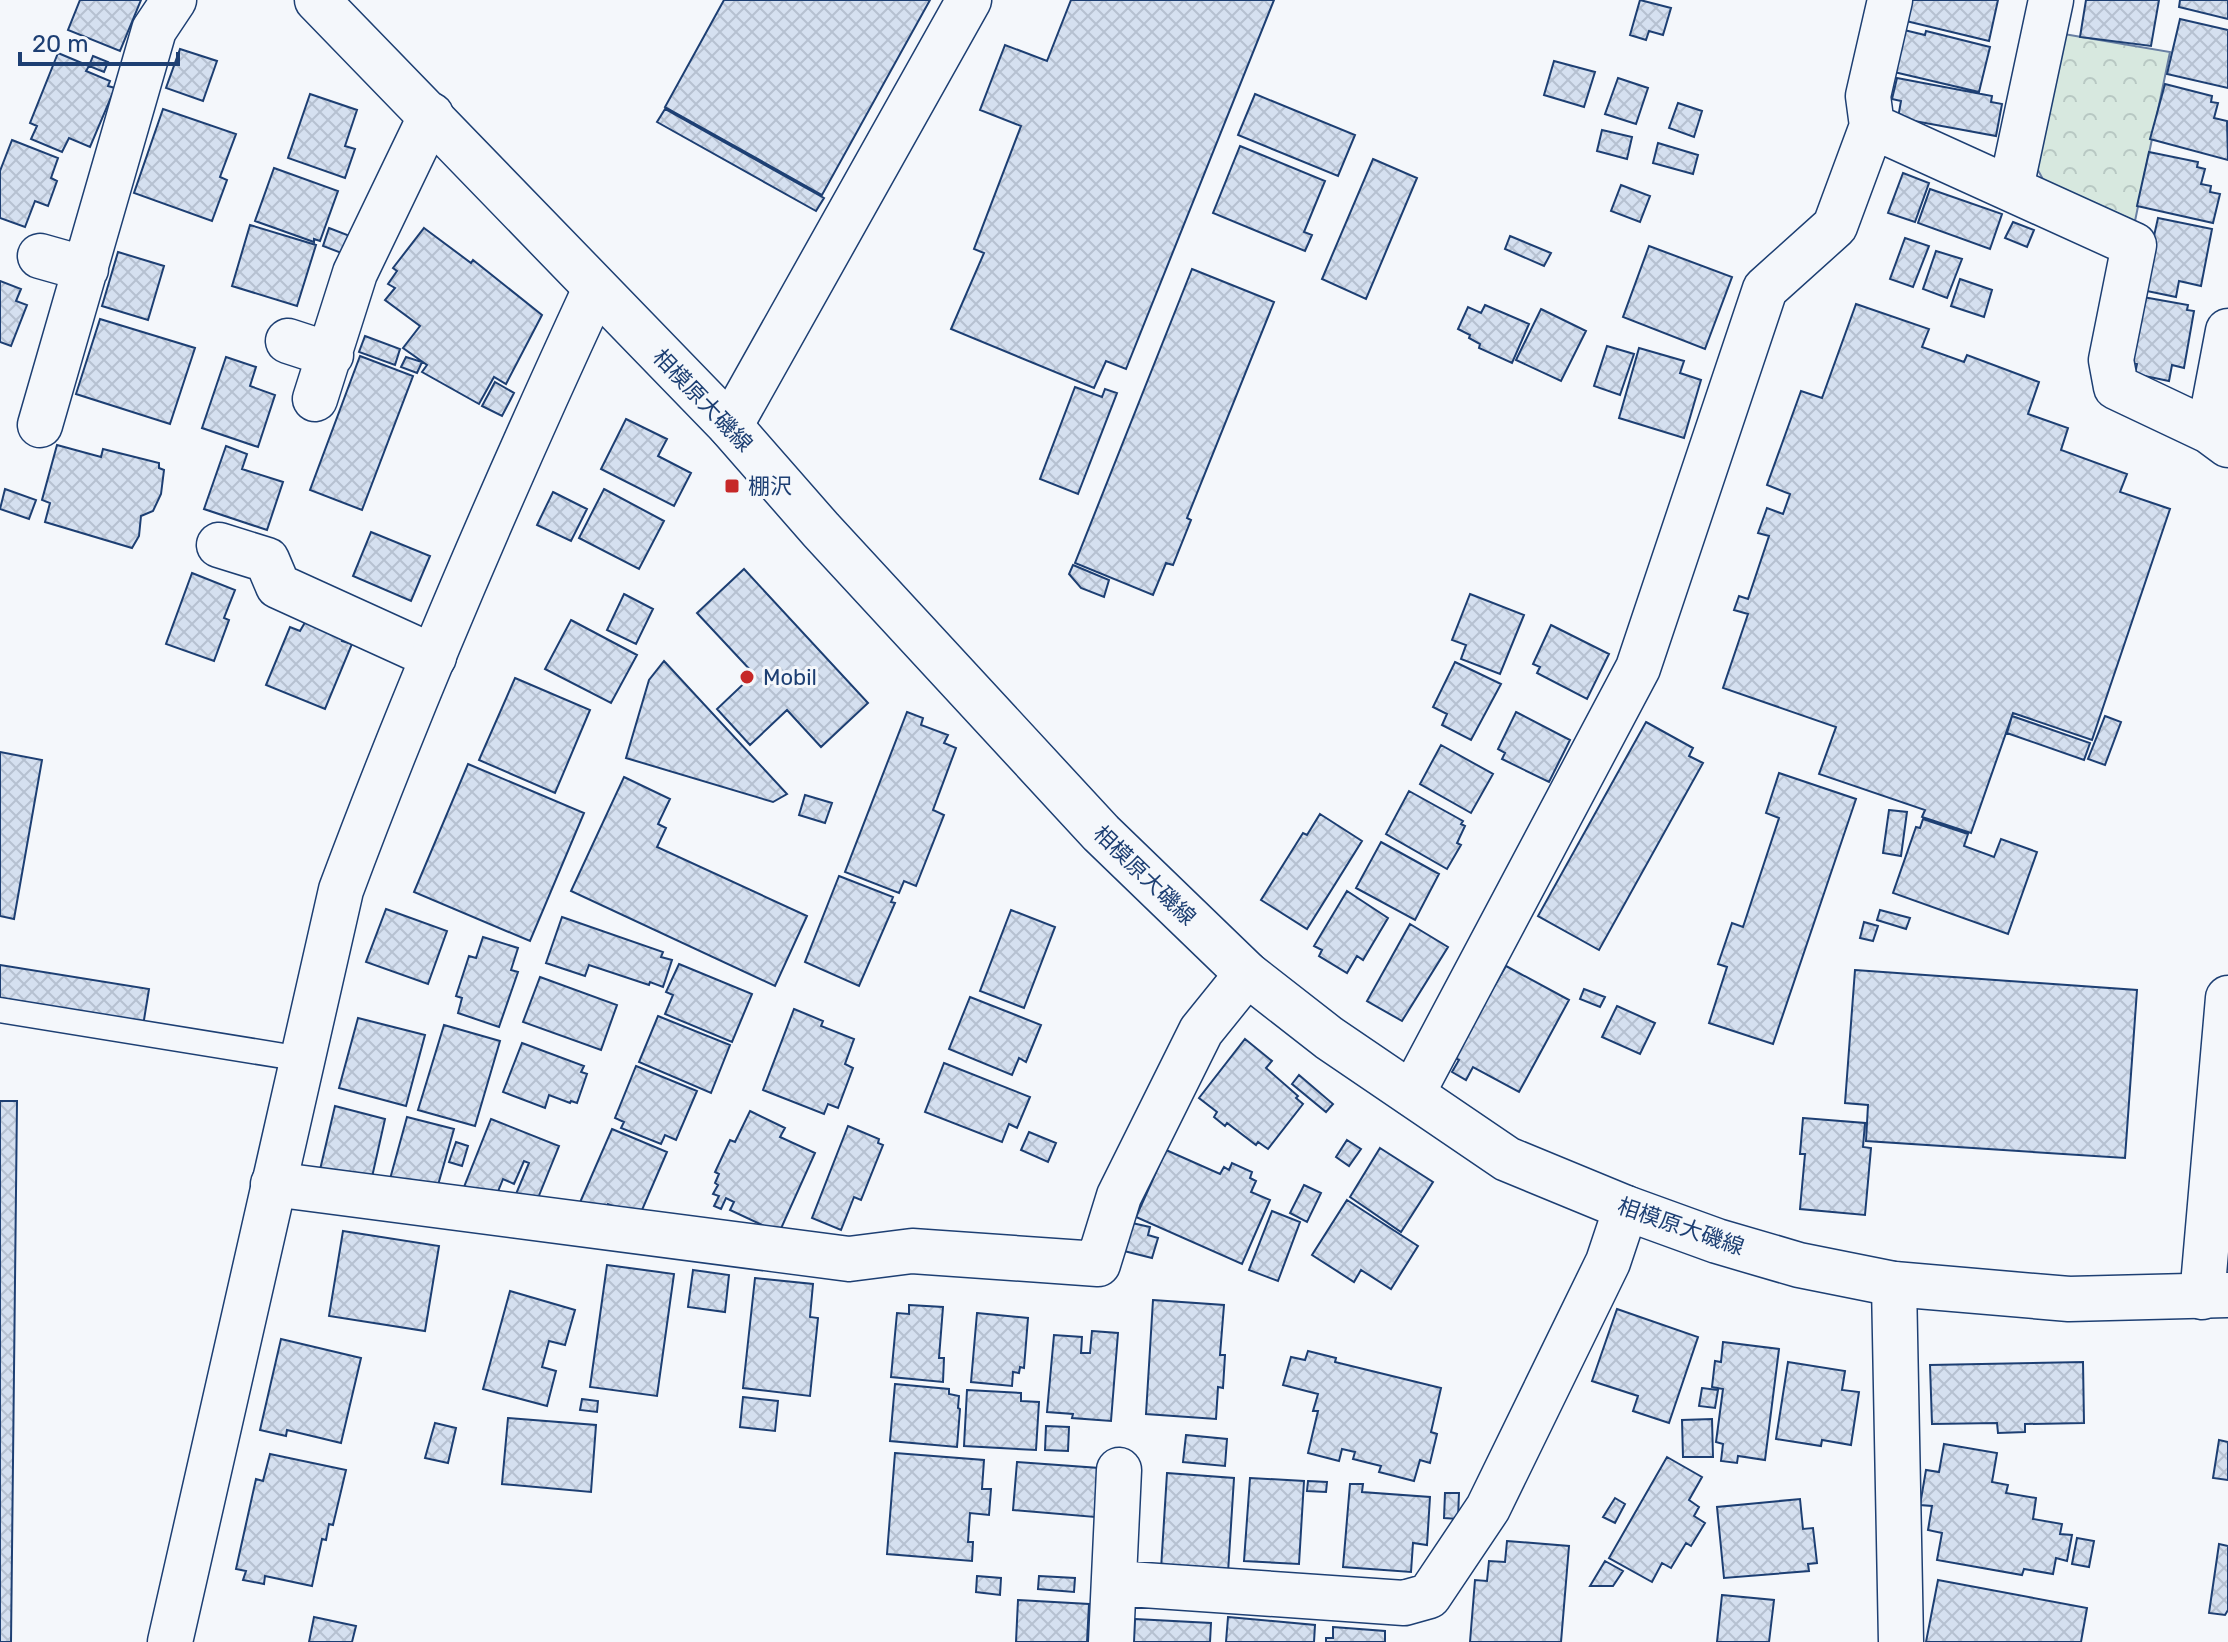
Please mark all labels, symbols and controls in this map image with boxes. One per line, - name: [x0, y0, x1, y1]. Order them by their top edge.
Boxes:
- scale bar: [20, 16, 178, 66]
- text: 20 m: [32, 30, 89, 58]
- street label: 相模原大磯線: [647, 343, 758, 457]
- place label: 棚沢: [748, 473, 792, 500]
- marker: 棚沢: [723, 477, 741, 495]
- place label: Mobil: [763, 664, 817, 691]
- marker: Mobil: [738, 668, 756, 686]
- street label: 相模原大磯線: [1088, 820, 1202, 931]
- street label: 相模原大磯線: [1614, 1192, 1748, 1261]

